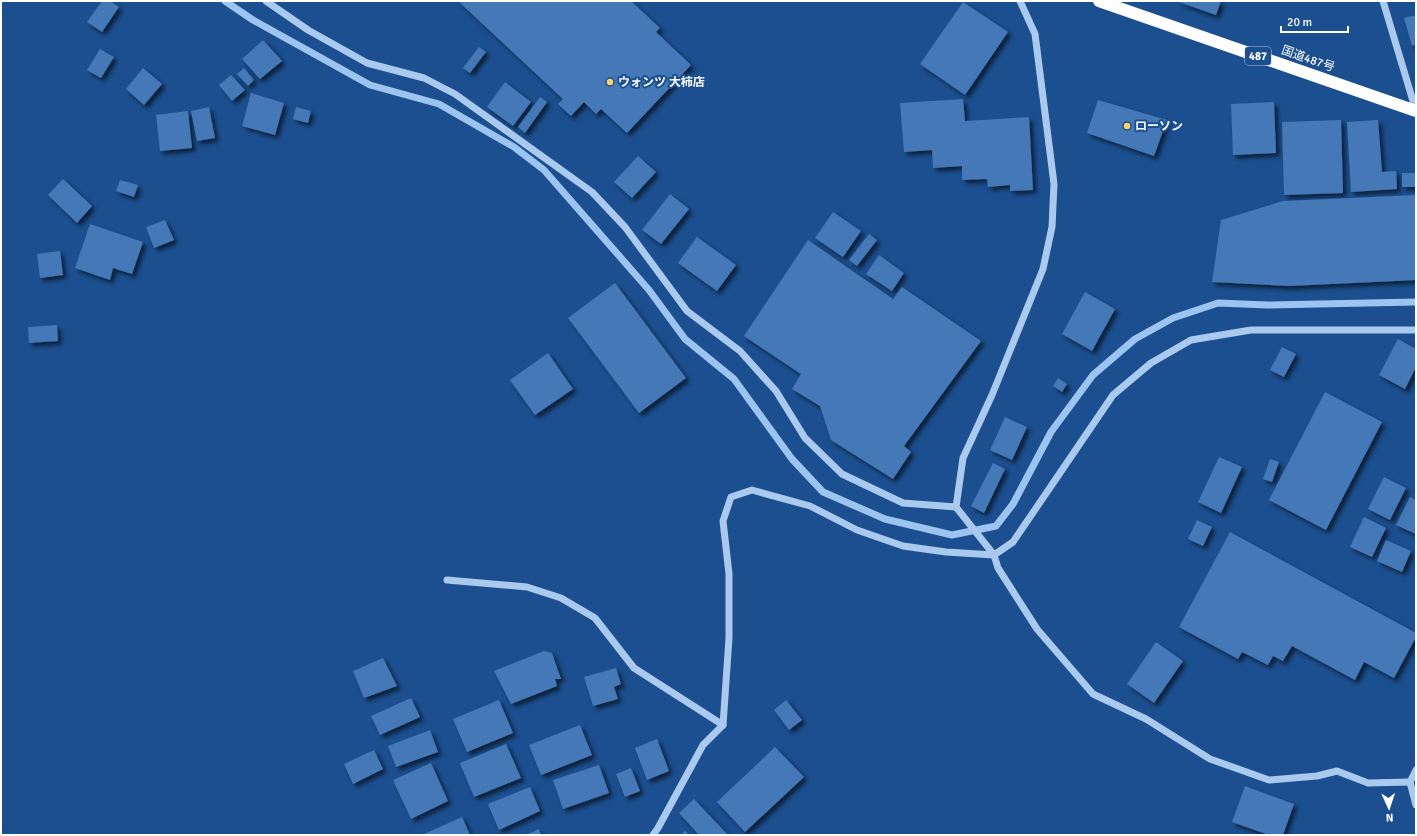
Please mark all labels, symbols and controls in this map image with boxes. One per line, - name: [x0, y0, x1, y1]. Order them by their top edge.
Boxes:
- scale bar: [1281, 8, 1348, 34]
- text: 20 m: [1287, 15, 1312, 30]
- street label: 国道487号: [1279, 43, 1337, 75]
- road number: 487: [1245, 47, 1271, 65]
- place label: ウォンツ 大柿店: [618, 75, 705, 90]
- marker: ウォンツ 大柿店: [605, 77, 615, 87]
- place label: ローソン: [1135, 119, 1183, 134]
- marker: ローソン: [1122, 121, 1132, 131]
- north arrow: [1369, 788, 1409, 828]
- text: N: [1385, 811, 1394, 824]

